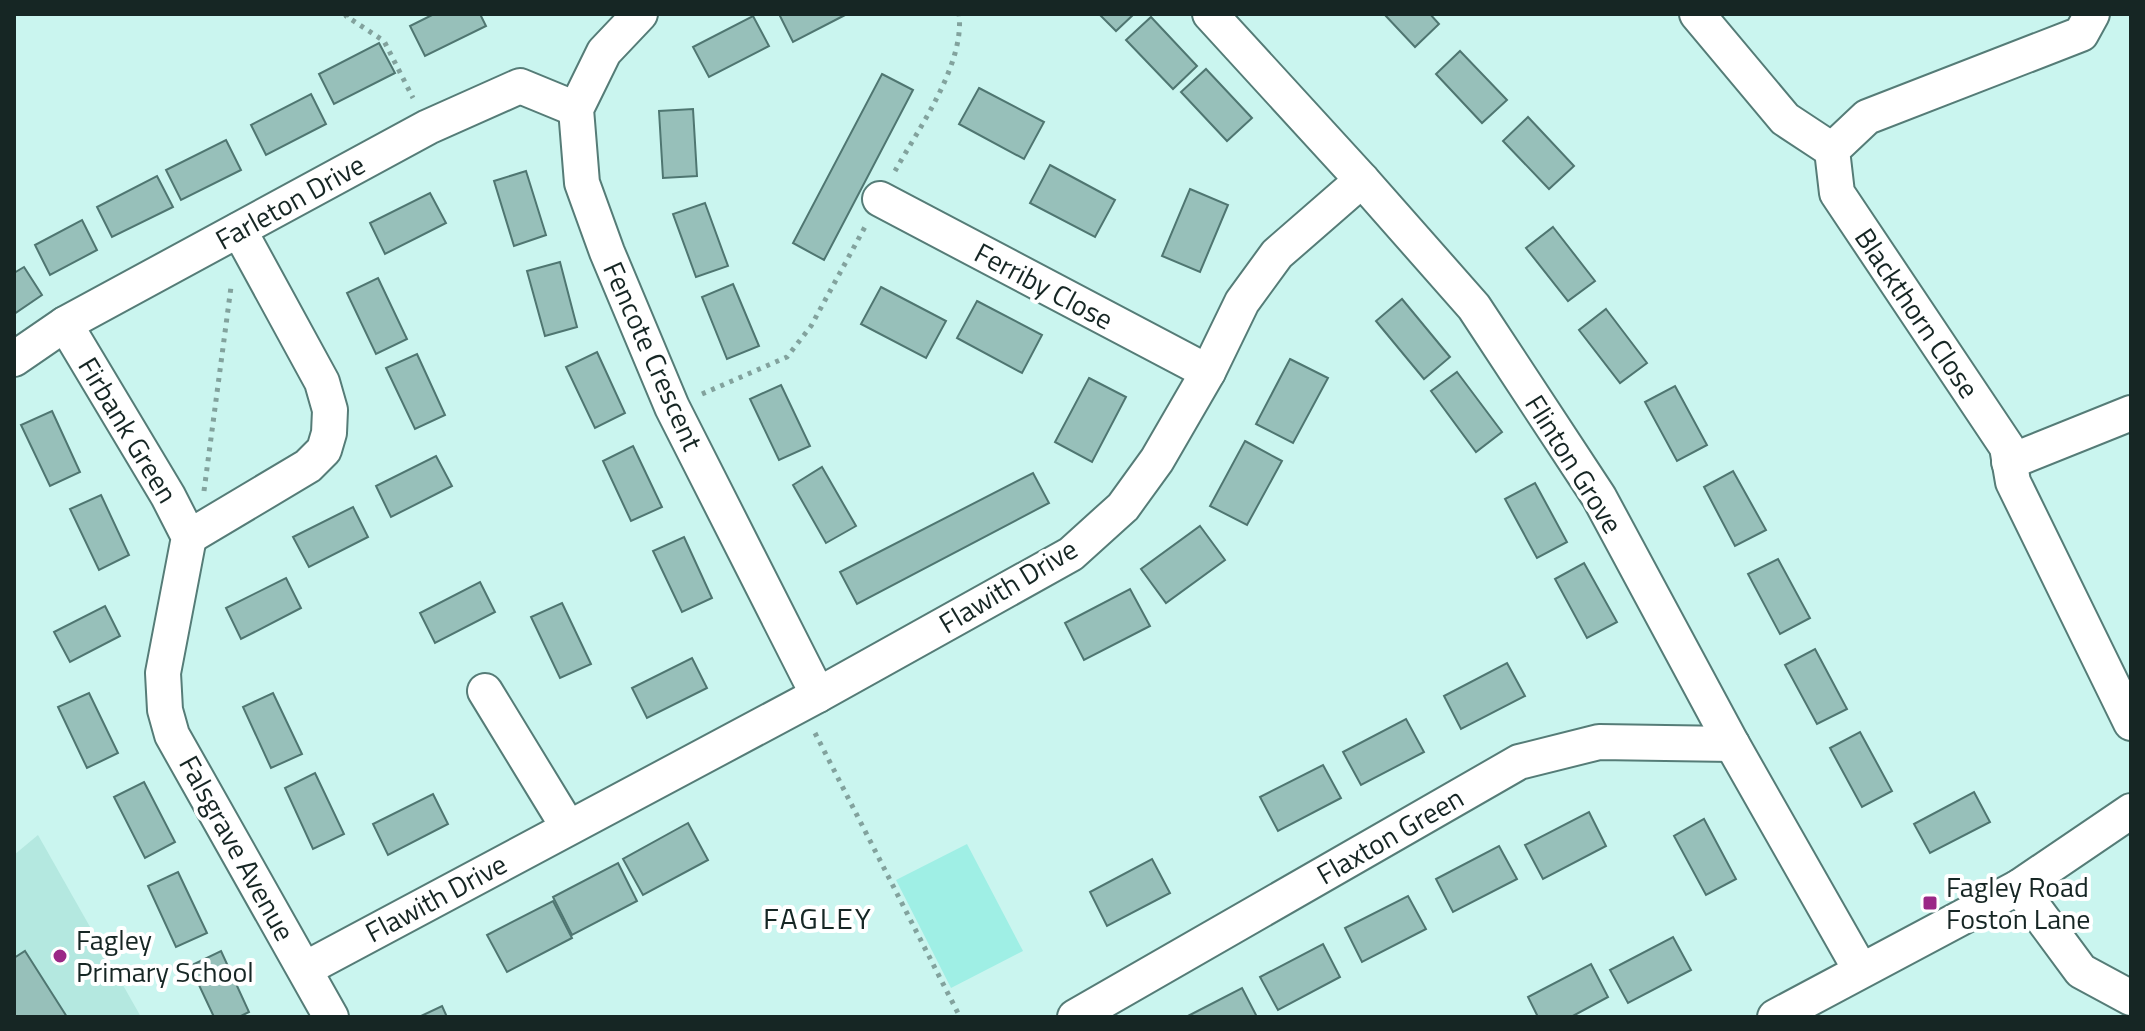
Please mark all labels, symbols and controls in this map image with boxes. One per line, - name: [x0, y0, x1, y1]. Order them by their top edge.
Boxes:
- street label: Farleton Drive: [207, 143, 372, 260]
- street label: Blackthorn Close: [1844, 219, 1990, 407]
- street label: Ferriby Close: [967, 231, 1121, 340]
- street label: Fencote Crescent: [593, 254, 714, 457]
- street label: Firbank Green: [68, 348, 189, 511]
- street label: Flinton Grove: [1515, 386, 1634, 542]
- street label: Flawith Drive: [930, 527, 1085, 644]
- street label: Falsgrave Avenue: [169, 747, 306, 948]
- street label: Flaxton Green: [1308, 776, 1471, 895]
- street label: Flawith Drive: [357, 842, 514, 953]
- place label: Fagley Road Foston Lane: [1946, 865, 2090, 940]
- marker: Fagley Road Foston Lane: [1921, 894, 1939, 912]
- district label: FAGLEY: [763, 895, 873, 941]
- place label: Fagley Primary School: [76, 918, 254, 993]
- marker: Fagley Primary School: [51, 947, 69, 965]

